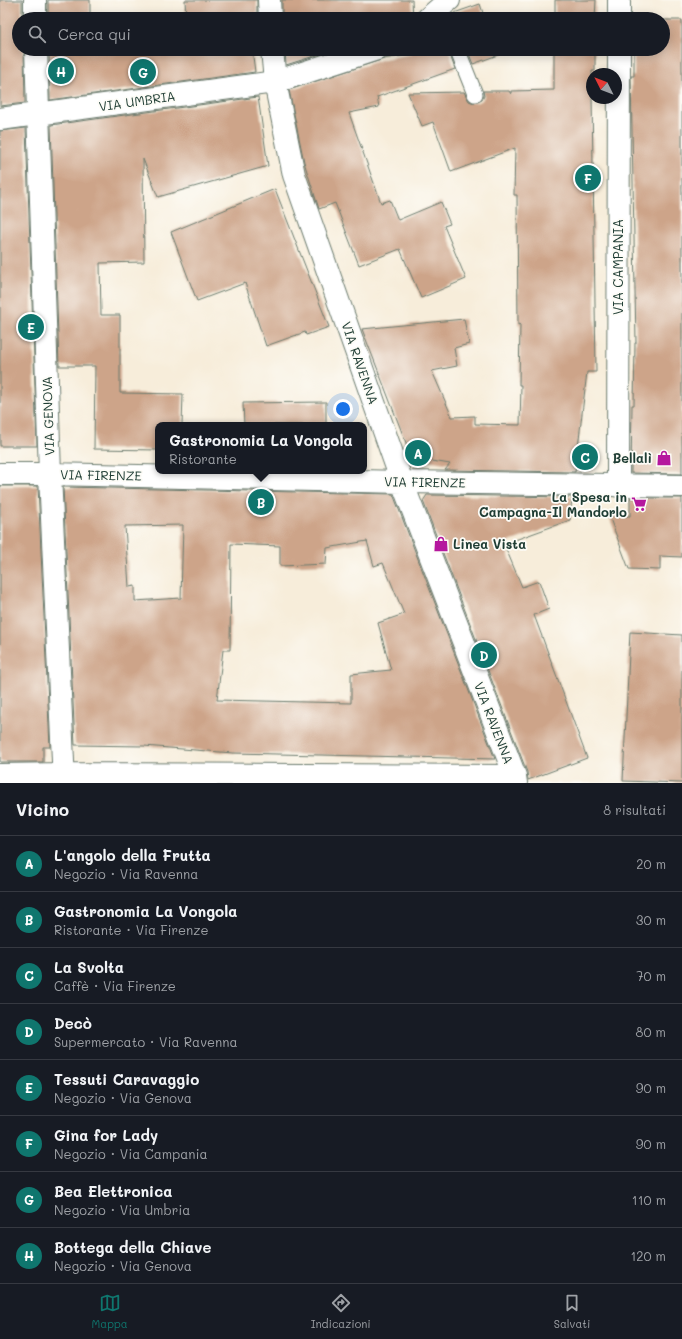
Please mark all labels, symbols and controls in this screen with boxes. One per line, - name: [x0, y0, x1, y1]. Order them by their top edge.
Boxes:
- search box: [12, 12, 670, 56]
- icon: search: [26, 23, 48, 45]
- text: Cerca qui: [58, 24, 131, 44]
- pin: H: [48, 56, 74, 86]
- pin: G: [130, 57, 156, 87]
- north arrow: [586, 68, 622, 104]
- street label: VIA UMBRIA: [97, 87, 176, 114]
- pin: F: [575, 163, 601, 193]
- street label: VIA CAMPANIA: [609, 219, 626, 315]
- pin: E: [18, 312, 44, 342]
- street label: VIA RAVENNA: [338, 319, 383, 407]
- street label: VIA GENOVA: [38, 376, 57, 456]
- your location: [333, 399, 353, 419]
- popup: [155, 422, 367, 474]
- text: Gastronomia La Vongola: [169, 430, 353, 450]
- pin: A: [405, 438, 431, 468]
- pin: C: [572, 442, 598, 472]
- place label: Bellalì: [612, 449, 652, 466]
- shop icon: Bellalì: [655, 449, 673, 467]
- text: Ristorante: [169, 450, 237, 467]
- street label: VIA FIRENZE: [60, 465, 142, 484]
- street label: VIA FIRENZE: [384, 472, 466, 491]
- pin: B: [248, 487, 274, 517]
- place label: La Spesa in Campagna-Il Mandorlo: [479, 488, 627, 520]
- supermarket icon: La Spesa in Campagna-Il Mandorlo: [630, 495, 648, 513]
- shop icon: Linea Vista: [432, 535, 450, 553]
- place label: Linea Vista: [453, 535, 526, 552]
- pin: D: [471, 640, 497, 670]
- street label: VIA RAVENNA: [471, 679, 518, 766]
- text: Vicino: [16, 798, 69, 820]
- text: 8 risultati: [603, 801, 666, 818]
- text: L'angolo della Frutta: [54, 845, 211, 865]
- text: A: [24, 855, 34, 872]
- text: 20 m: [636, 855, 666, 872]
- text: Negozio · Via Ravenna: [54, 865, 198, 882]
- text: Gastronomia La Vongola: [54, 901, 237, 921]
- text: B: [25, 911, 33, 928]
- text: 30 m: [636, 911, 666, 928]
- text: Ristorante · Via Firenze: [54, 921, 209, 938]
- text: La Svolta: [54, 957, 124, 977]
- text: C: [24, 967, 34, 984]
- text: 70 m: [636, 967, 666, 984]
- text: Caffè · Via Firenze: [54, 977, 176, 994]
- text: Decò: [54, 1013, 92, 1033]
- text: D: [24, 1023, 34, 1040]
- text: 80 m: [636, 1023, 666, 1040]
- text: Supermercato · Via Ravenna: [54, 1033, 238, 1050]
- text: Tessuti Caravaggio: [54, 1069, 199, 1089]
- text: E: [25, 1079, 33, 1096]
- text: 90 m: [636, 1079, 666, 1096]
- text: Negozio · Via Genova: [54, 1089, 192, 1106]
- text: Gina for Lady: [54, 1125, 158, 1145]
- text: F: [25, 1135, 33, 1152]
- text: 90 m: [636, 1135, 666, 1152]
- text: Negozio · Via Campania: [54, 1145, 208, 1162]
- text: Bea Elettronica: [54, 1181, 172, 1201]
- text: G: [24, 1191, 34, 1208]
- text: 110 m: [632, 1191, 666, 1208]
- text: Negozio · Via Umbria: [54, 1201, 190, 1218]
- text: Bottega della Chiave: [54, 1237, 211, 1257]
- text: H: [24, 1247, 34, 1264]
- text: 120 m: [630, 1247, 666, 1264]
- text: Negozio · Via Genova: [54, 1257, 192, 1274]
- tab: Mappa: [92, 1292, 128, 1331]
- tab: Indicazioni: [311, 1292, 371, 1331]
- tab: Salvati: [554, 1292, 590, 1331]

